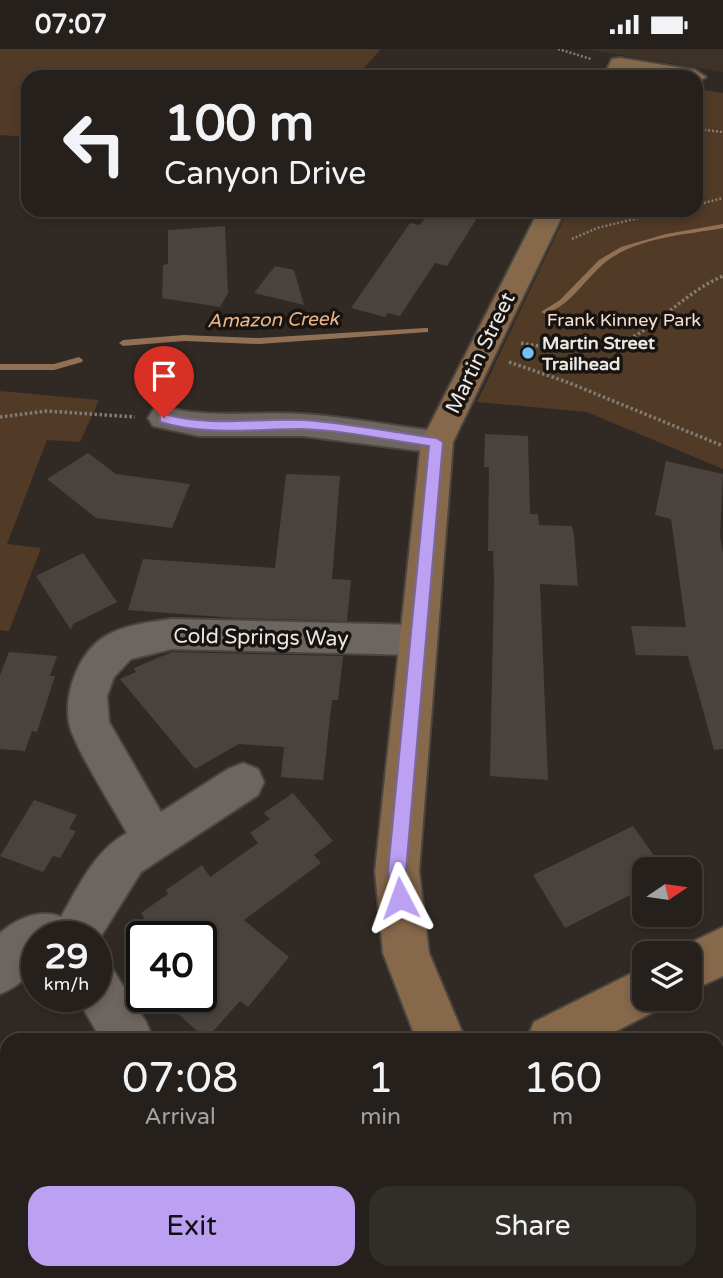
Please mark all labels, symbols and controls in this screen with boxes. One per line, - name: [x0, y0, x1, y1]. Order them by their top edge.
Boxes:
- text: 07:07: [35, 9, 107, 40]
- text: 100 m: [164, 95, 314, 154]
- icon: left: [49, 98, 140, 189]
- text: Canyon Drive: [164, 155, 366, 193]
- street label: Martin Street: [440, 289, 521, 418]
- water label: Amazon Creek: [207, 308, 341, 332]
- park label: Frank Kinney Park: [547, 309, 701, 331]
- place label: Martin Street Trailhead: [541, 332, 655, 375]
- marker: Martin Street Trailhead: [520, 345, 536, 361]
- pin: [134, 346, 194, 418]
- icon: arrive: [145, 357, 183, 395]
- street label: Cold Springs Way: [173, 623, 349, 652]
- north arrow: [632, 857, 702, 927]
- map controls: [632, 857, 702, 1011]
- position arrow: [363, 861, 437, 935]
- speed limit sign: 40: [126, 921, 217, 1012]
- text: 29: [45, 936, 88, 978]
- button: layers: [632, 941, 702, 1011]
- text: km/h: [44, 973, 89, 995]
- text: 07:08: [122, 1053, 238, 1104]
- text: 1: [367, 1053, 394, 1104]
- text: 160: [523, 1053, 602, 1104]
- text: Arrival: [145, 1103, 216, 1131]
- text: min: [360, 1103, 401, 1131]
- text: m: [552, 1103, 573, 1131]
- button: Exit: [28, 1186, 355, 1266]
- button: Share: [369, 1186, 696, 1266]

